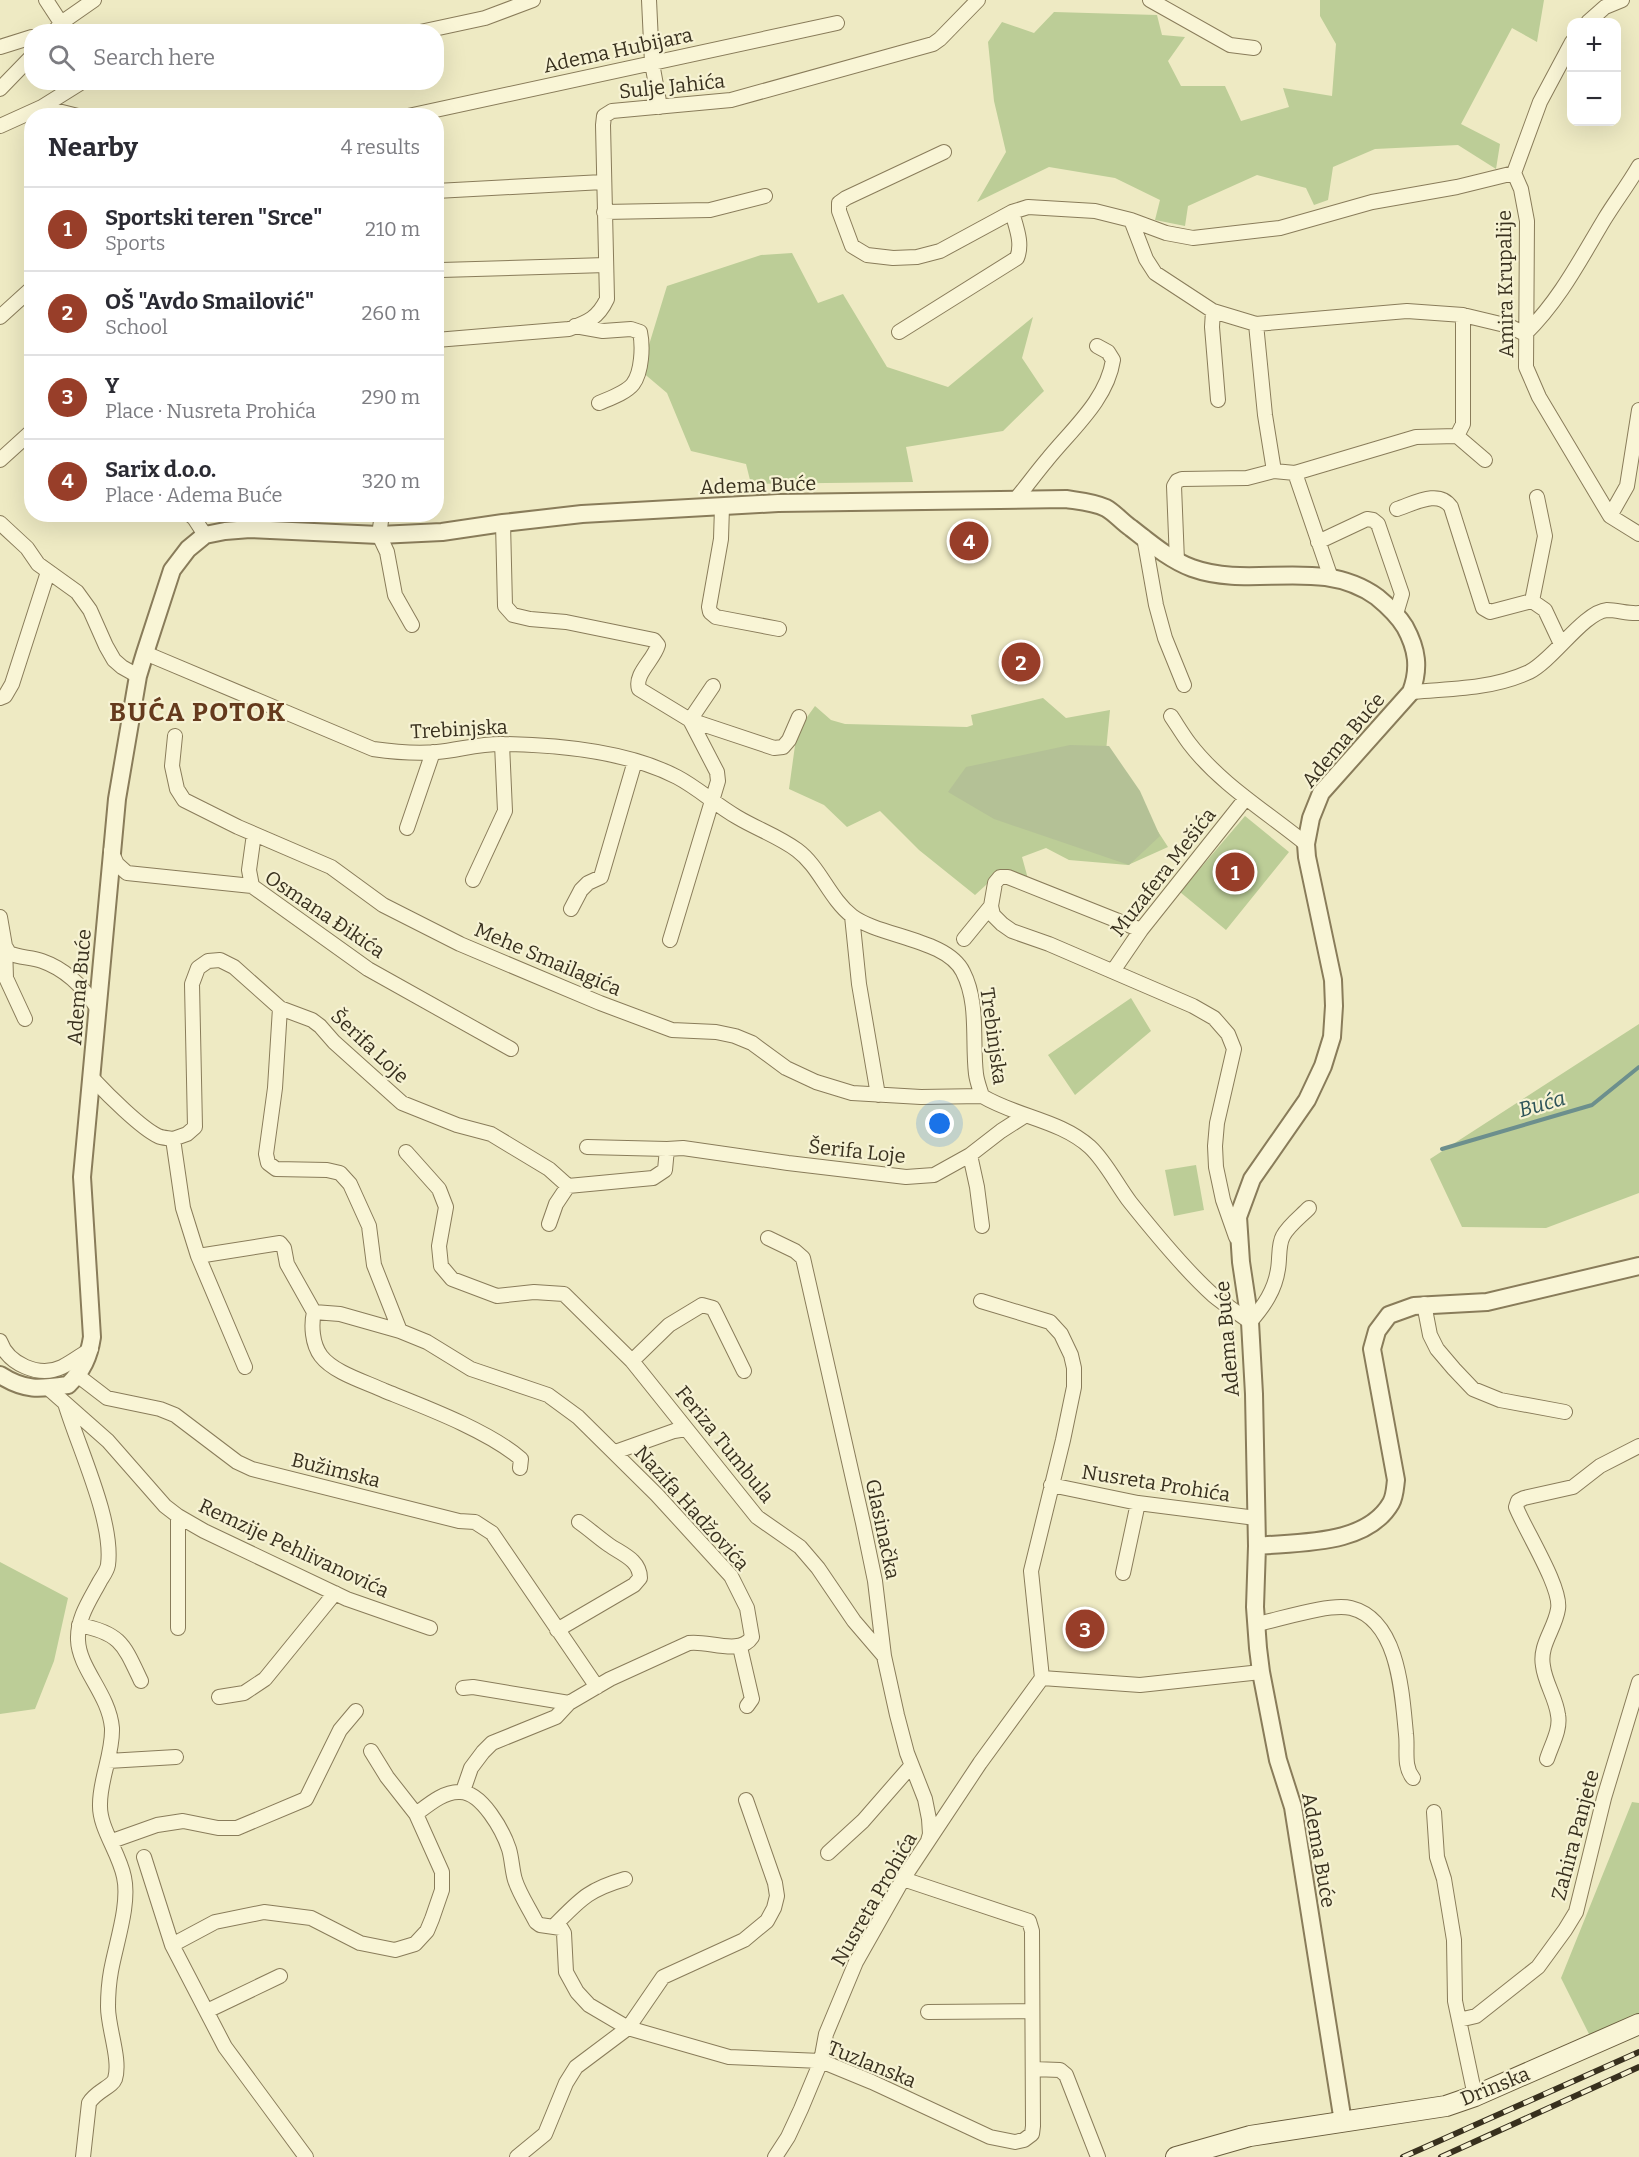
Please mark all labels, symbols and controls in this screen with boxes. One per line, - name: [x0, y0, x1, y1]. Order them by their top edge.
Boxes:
- map controls: [1567, 18, 1621, 126]
- button: +: [1567, 18, 1621, 72]
- street label: Adema Hubijara: [541, 22, 695, 79]
- search box: [24, 24, 444, 90]
- icon: search: [45, 41, 78, 74]
- text: Search here: [93, 44, 215, 71]
- street label: Sulje Jahića: [618, 68, 726, 105]
- button: −: [1567, 72, 1621, 126]
- text: Nearby: [48, 132, 138, 163]
- text: 4 results: [341, 135, 420, 159]
- text: Sportski teren "Srce": [105, 204, 323, 231]
- street label: Amira Krupalije: [1492, 210, 1519, 358]
- text: 1: [63, 217, 72, 241]
- text: 210 m: [365, 217, 420, 241]
- text: Sports: [105, 231, 165, 255]
- text: OŠ "Avdo Smailović": [105, 288, 314, 315]
- text: 2: [62, 301, 73, 325]
- text: 260 m: [361, 301, 420, 325]
- text: School: [105, 315, 168, 339]
- text: Y: [105, 372, 119, 399]
- text: 3: [62, 385, 73, 409]
- text: 290 m: [362, 385, 420, 409]
- text: Place · Nusreta Prohića: [105, 399, 316, 423]
- text: Sarix d.o.o.: [105, 456, 216, 483]
- text: 4: [61, 469, 74, 493]
- text: 320 m: [362, 469, 420, 493]
- street label: Adema Buće: [699, 471, 817, 499]
- text: Place · Adema Buće: [105, 483, 283, 507]
- pin: 4: [950, 518, 988, 564]
- pin: 2: [1002, 640, 1040, 684]
- street label: Adema Buće: [1296, 688, 1390, 792]
- district label: BUĆA POTOK: [109, 696, 287, 728]
- street label: Trebinjska: [410, 714, 508, 745]
- street label: Muzafera Mešića: [1105, 803, 1221, 941]
- pin: 1: [1216, 850, 1254, 894]
- street label: Osmana Đikića: [260, 865, 390, 963]
- street label: Mehe Smailagića: [471, 917, 625, 1001]
- street label: Adema Buće: [62, 928, 96, 1046]
- street label: Trebinjska: [974, 986, 1013, 1086]
- street label: Šerifa Loje: [325, 1004, 414, 1089]
- water label: Buća: [1516, 1085, 1568, 1123]
- your location: [925, 1109, 954, 1138]
- street label: Šerifa Loje: [807, 1134, 907, 1169]
- street label: Adema Buće: [1210, 1280, 1244, 1398]
- street label: Feriza Tumbula: [671, 1381, 780, 1507]
- street label: Nazifa Hadžovića: [630, 1440, 755, 1576]
- street label: Bužimska: [289, 1447, 383, 1493]
- street label: Nusreta Prohića: [1080, 1459, 1232, 1507]
- street label: Glasinačka: [861, 1477, 905, 1581]
- street label: Remzije Pehlivanovića: [195, 1493, 393, 1604]
- pin: 3: [1066, 1606, 1104, 1652]
- street label: Zahira Panjete: [1546, 1767, 1605, 1903]
- street label: Adema Buće: [1297, 1791, 1341, 1909]
- street label: Nusreta Prohića: [826, 1828, 922, 1970]
- street label: Tuzlanska: [824, 2035, 920, 2093]
- street label: Drinska: [1457, 2061, 1533, 2111]

